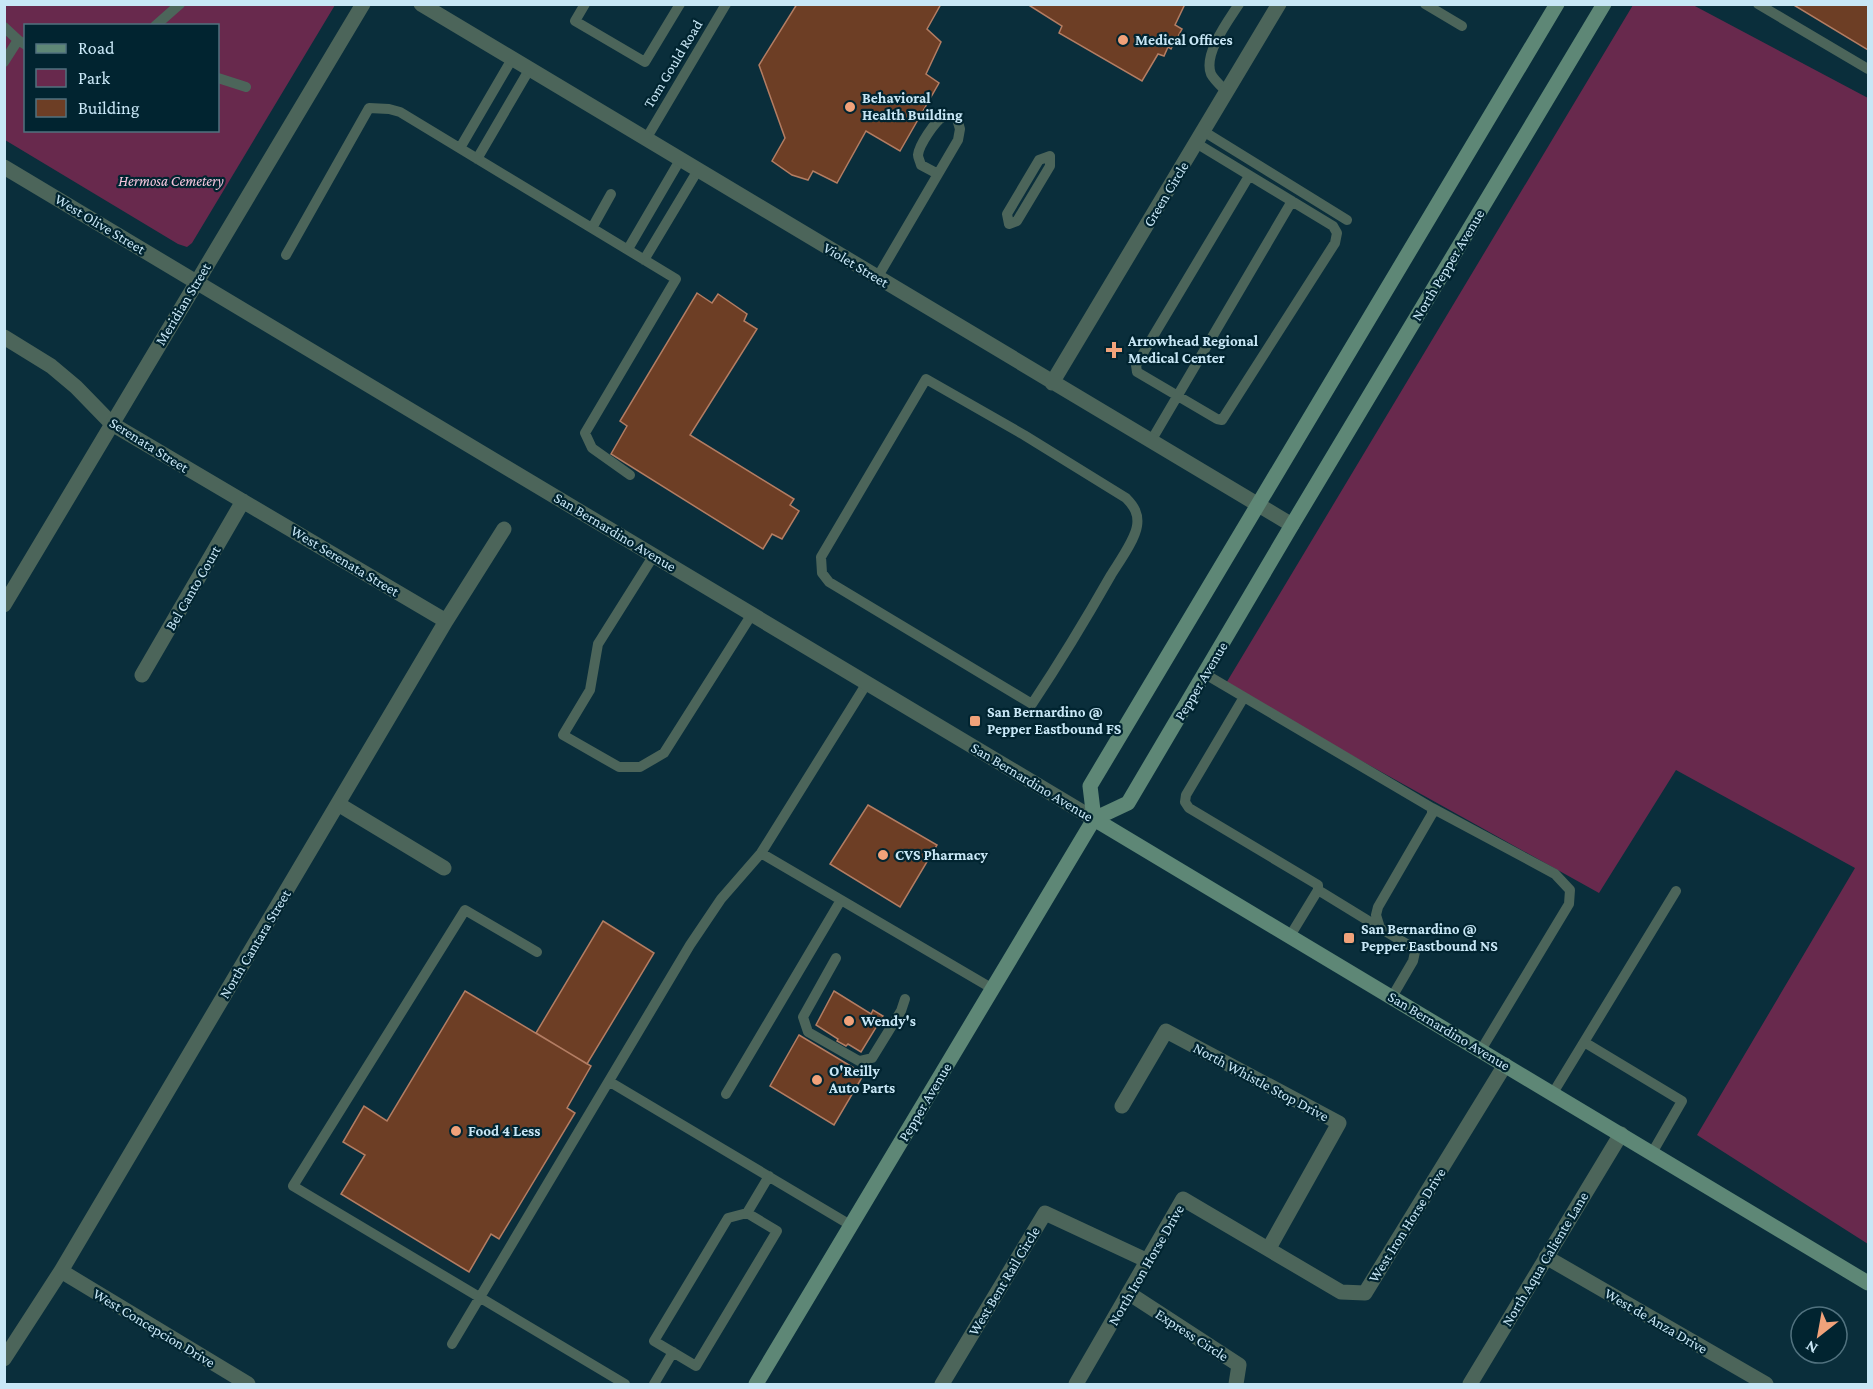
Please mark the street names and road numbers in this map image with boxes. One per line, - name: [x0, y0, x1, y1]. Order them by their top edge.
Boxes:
- street label: Tom Gould Road: [640, 17, 706, 111]
- street label: Green Circle: [1140, 158, 1192, 229]
- street label: West Olive Street: [52, 191, 149, 258]
- street label: North Pepper Avenue: [1408, 206, 1489, 324]
- street label: Violet Street: [821, 239, 892, 291]
- street label: Meridian Street: [152, 259, 214, 348]
- street label: Serenata Street: [107, 414, 192, 476]
- street label: San Bernardino Avenue: [551, 489, 679, 575]
- street label: West Serenata Street: [288, 522, 403, 600]
- street label: Bel Canto Court: [162, 542, 224, 633]
- street label: Pepper Avenue: [1171, 639, 1232, 724]
- street label: San Bernardino Avenue: [968, 739, 1096, 825]
- street label: North Cantara Street: [216, 886, 294, 1001]
- street label: San Bernardino Avenue: [1385, 988, 1513, 1074]
- street label: North Whistle Stop Drive: [1190, 1039, 1332, 1126]
- street label: Pepper Avenue: [895, 1060, 956, 1145]
- street label: West Iron Horse Drive: [1365, 1165, 1449, 1285]
- street label: North Aqua Caliente Lane: [1499, 1189, 1593, 1330]
- street label: North Iron Horse Drive: [1105, 1201, 1187, 1328]
- street label: West Bent Rail Circle: [965, 1223, 1043, 1338]
- street label: West Concepcion Drive: [90, 1285, 218, 1372]
- street label: West de Anza Drive: [1602, 1285, 1711, 1357]
- street label: Express Circle: [1152, 1306, 1232, 1365]

